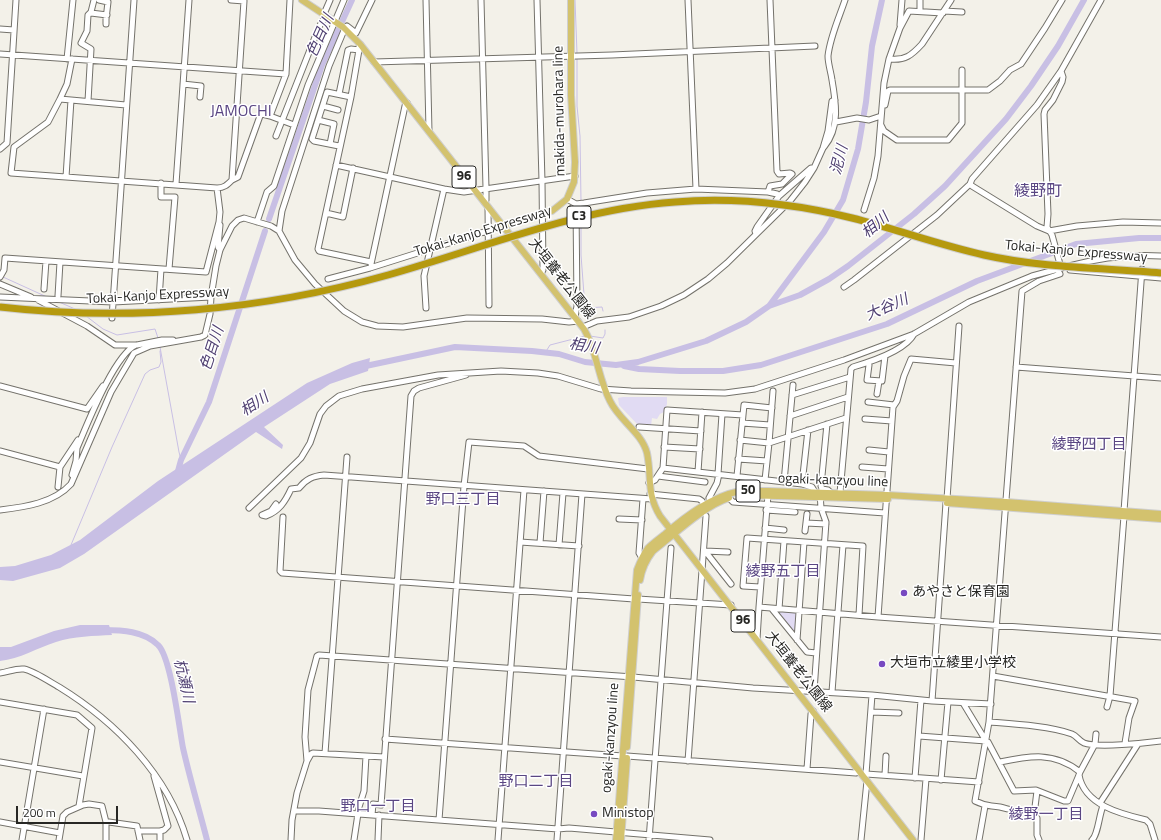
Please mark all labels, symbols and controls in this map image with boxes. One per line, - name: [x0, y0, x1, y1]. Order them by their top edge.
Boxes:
- water label: 色目川: [304, 12, 338, 60]
- street label: makida-murohara line: [550, 46, 570, 176]
- district label: JAMOCHI: [207, 102, 275, 122]
- water label: 泥川: [827, 143, 853, 177]
- road number: 96: [452, 166, 476, 188]
- district label: 綾野町: [1014, 182, 1062, 202]
- street label: Tokai-Kanjo Expressway: [412, 203, 554, 261]
- road number: C3: [567, 206, 591, 228]
- water label: 相川: [859, 209, 893, 243]
- street label: 大垣養老公園線: [524, 235, 598, 323]
- street label: Tokai-Kanjo Expressway: [1004, 237, 1148, 267]
- street label: Tokai-Kanjo Expressway: [86, 284, 230, 308]
- water label: 大谷川: [863, 291, 911, 325]
- water label: 色目川: [197, 325, 229, 373]
- water label: 相川: [568, 336, 600, 358]
- water label: 相川: [238, 389, 272, 421]
- district label: 綾野四丁目: [1052, 436, 1126, 454]
- street label: ogaki-kanzyou line: [777, 471, 889, 491]
- road number: 50: [736, 480, 760, 502]
- district label: 野口三丁目: [426, 491, 500, 509]
- district label: 綾野五丁目: [746, 563, 820, 581]
- place label: あやさと保育園: [912, 585, 1010, 601]
- marker: あやさと保育園: [899, 588, 909, 598]
- road number: 96: [731, 610, 755, 632]
- street label: 大垣養老公園線: [761, 628, 835, 716]
- place label: 大垣市立綾里小学校: [890, 656, 1016, 672]
- water label: 杭瀬川: [169, 657, 197, 705]
- marker: 大垣市立綾里小学校: [877, 659, 887, 669]
- street label: ogaki-kanzyou line: [599, 682, 623, 794]
- district label: 野口二丁目: [499, 773, 573, 791]
- scale bar: [18, 798, 120, 824]
- district label: 野口一丁目: [341, 798, 415, 816]
- text: 200 m: [23, 803, 56, 822]
- place label: Ministop: [602, 806, 654, 822]
- district label: 綾野一丁目: [1009, 806, 1083, 824]
- marker: Ministop: [589, 809, 599, 819]

